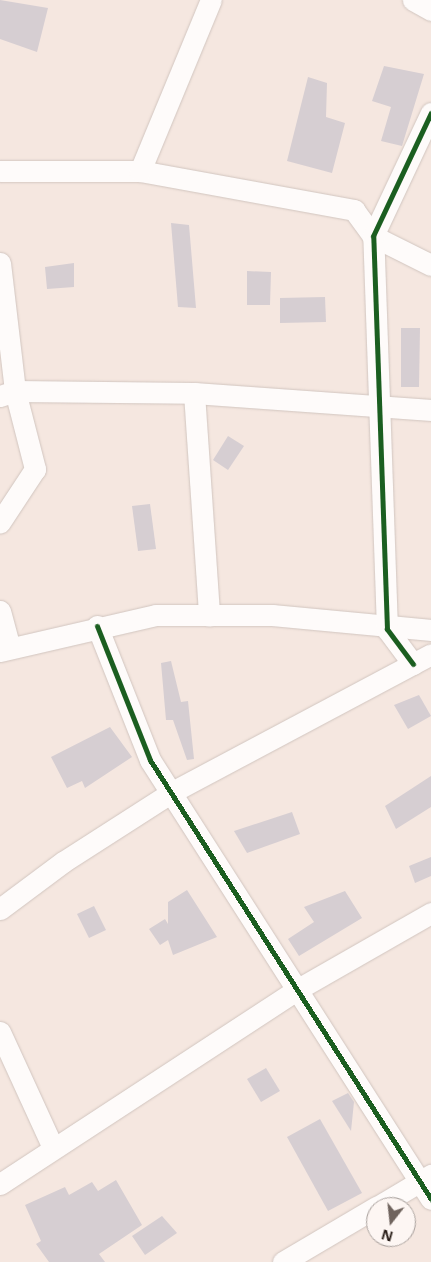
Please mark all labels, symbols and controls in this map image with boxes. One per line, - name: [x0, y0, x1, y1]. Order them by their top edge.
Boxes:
- north arrow: [366, 1197, 416, 1247]
- text: N: [379, 1225, 395, 1247]

